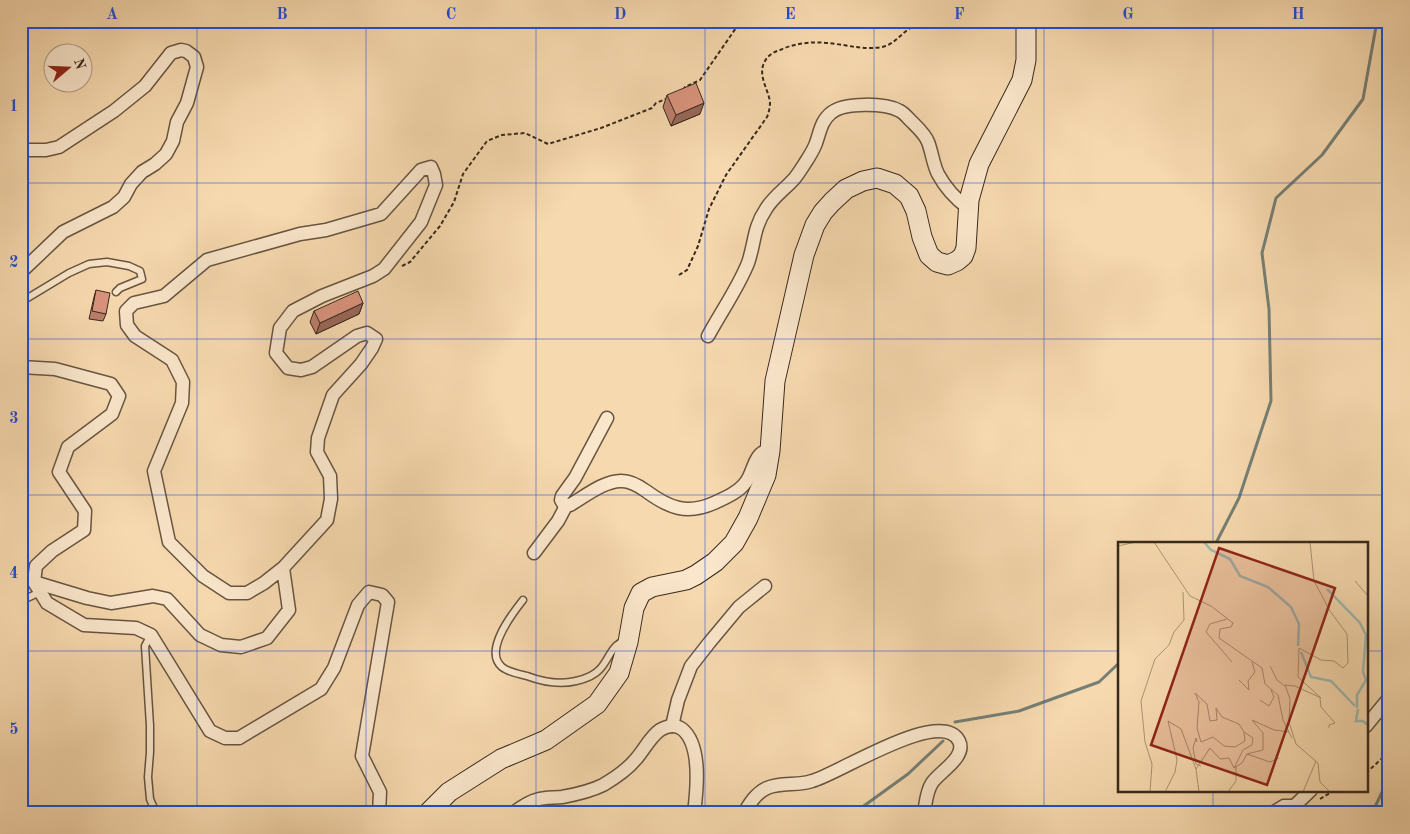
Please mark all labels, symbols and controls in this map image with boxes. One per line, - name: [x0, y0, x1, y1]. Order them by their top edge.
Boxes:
- text: A: [106, 7, 118, 23]
- text: B: [276, 7, 288, 23]
- text: C: [446, 7, 456, 23]
- text: D: [614, 7, 626, 23]
- text: E: [784, 7, 796, 23]
- text: F: [954, 7, 965, 23]
- text: G: [1122, 7, 1134, 23]
- text: H: [1291, 7, 1305, 23]
- north arrow: [42, 42, 92, 92]
- text: N: [71, 57, 88, 72]
- text: 1: [9, 99, 19, 115]
- text: 2: [9, 255, 19, 271]
- text: 3: [9, 411, 19, 427]
- inset map: [1118, 542, 1368, 792]
- text: 4: [9, 566, 19, 582]
- text: 5: [9, 722, 19, 738]

